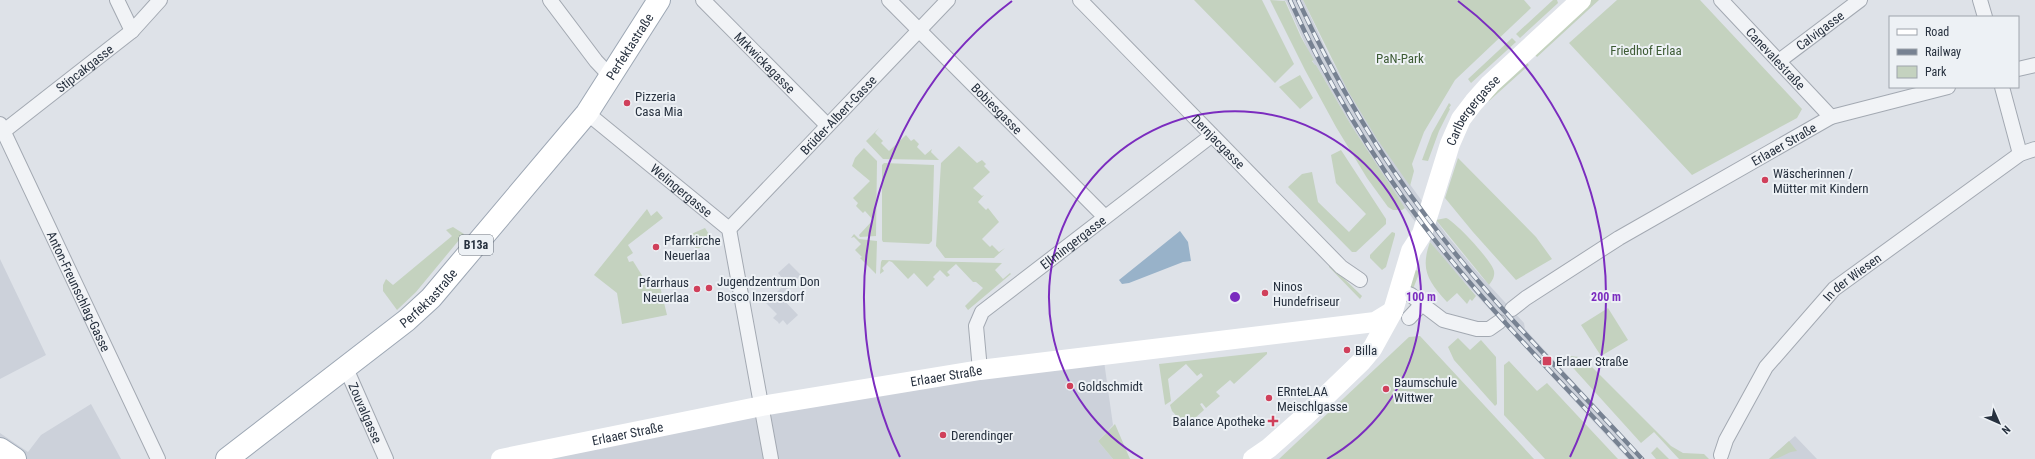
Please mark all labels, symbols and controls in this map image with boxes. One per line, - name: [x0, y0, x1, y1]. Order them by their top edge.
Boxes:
- street label: Calvigasse: [1793, 8, 1847, 53]
- street label: Perfektastraße: [603, 11, 657, 83]
- legend: [1889, 16, 2019, 88]
- street label: Canevalestraße: [1743, 25, 1808, 93]
- text: Road: [1925, 25, 1949, 39]
- street label: Mrkwickagasse: [731, 29, 798, 96]
- street label: Stipcakgasse: [53, 42, 116, 96]
- park label: Friedhof Erlaa: [1610, 43, 1682, 58]
- text: Railway: [1925, 45, 1961, 59]
- park label: PaN-Park: [1376, 51, 1424, 66]
- text: Park: [1925, 65, 1947, 79]
- street label: Carlbergergasse: [1443, 72, 1503, 148]
- street label: Brüder-Albert-Gasse: [797, 73, 880, 158]
- street label: Bobiesgasse: [968, 80, 1025, 137]
- place label: Pizzeria Casa Mia: [635, 89, 683, 119]
- marker: Pizzeria Casa Mia: [622, 98, 632, 108]
- street label: Dernjacgasse: [1188, 112, 1248, 172]
- street label: Erlaaer Straße: [1749, 120, 1819, 169]
- street label: Welingergasse: [647, 161, 715, 220]
- place label: Wäscherinnen / Mütter mit Kindern: [1773, 166, 1869, 196]
- marker: Wäscherinnen / Mütter mit Kindern: [1760, 175, 1770, 185]
- street label: Ellmingergasse: [1037, 213, 1109, 272]
- street label: Anton-Freunschlag-Gasse: [44, 229, 113, 354]
- place label: Pfarrkirche Neuerlaa: [664, 233, 721, 263]
- road number: B13a: [459, 235, 493, 255]
- marker: Pfarrkirche Neuerlaa: [651, 242, 661, 252]
- street label: In der Wiesen: [1820, 250, 1884, 304]
- street label: Perfektastraße: [397, 266, 460, 331]
- place label: Jugendzentrum Don Bosco Inzersdorf: [717, 274, 820, 304]
- place label: Pfarrhaus Neuerlaa: [639, 275, 689, 305]
- place label: Ninos Hundefriseur: [1273, 279, 1340, 309]
- marker: Jugendzentrum Don Bosco Inzersdorf: [704, 283, 714, 293]
- marker: Pfarrhaus Neuerlaa: [692, 284, 702, 294]
- marker: Ninos Hundefriseur: [1260, 288, 1270, 298]
- centre of rings: [1228, 290, 1242, 304]
- text: 100 m: [1406, 290, 1436, 304]
- text: 200 m: [1591, 290, 1621, 304]
- place label: Billa: [1355, 343, 1377, 358]
- marker: Billa: [1342, 345, 1352, 355]
- place label: Erlaaer Straße: [1556, 354, 1628, 369]
- marker: Erlaaer Straße: [1541, 355, 1553, 367]
- street label: Erlaaer Straße: [909, 363, 983, 389]
- place label: Baumschule Wittwer: [1394, 375, 1457, 405]
- place label: Goldschmidt: [1078, 379, 1143, 394]
- street label: Zouvalgasse: [345, 380, 385, 446]
- marker: Goldschmidt: [1065, 381, 1075, 391]
- place label: ERnteLAA Meischlgasse: [1277, 384, 1348, 414]
- marker: Baumschule Wittwer: [1381, 384, 1391, 394]
- marker: ERnteLAA Meischlgasse: [1264, 393, 1274, 403]
- north arrow: [1979, 403, 2019, 443]
- place label: Balance Apotheke: [1173, 414, 1265, 429]
- marker: Balance Apotheke: [1268, 416, 1278, 426]
- street label: Erlaaer Straße: [591, 419, 664, 448]
- text: N: [1999, 423, 2013, 437]
- place label: Derendinger: [951, 428, 1013, 443]
- marker: Derendinger: [938, 430, 948, 440]

